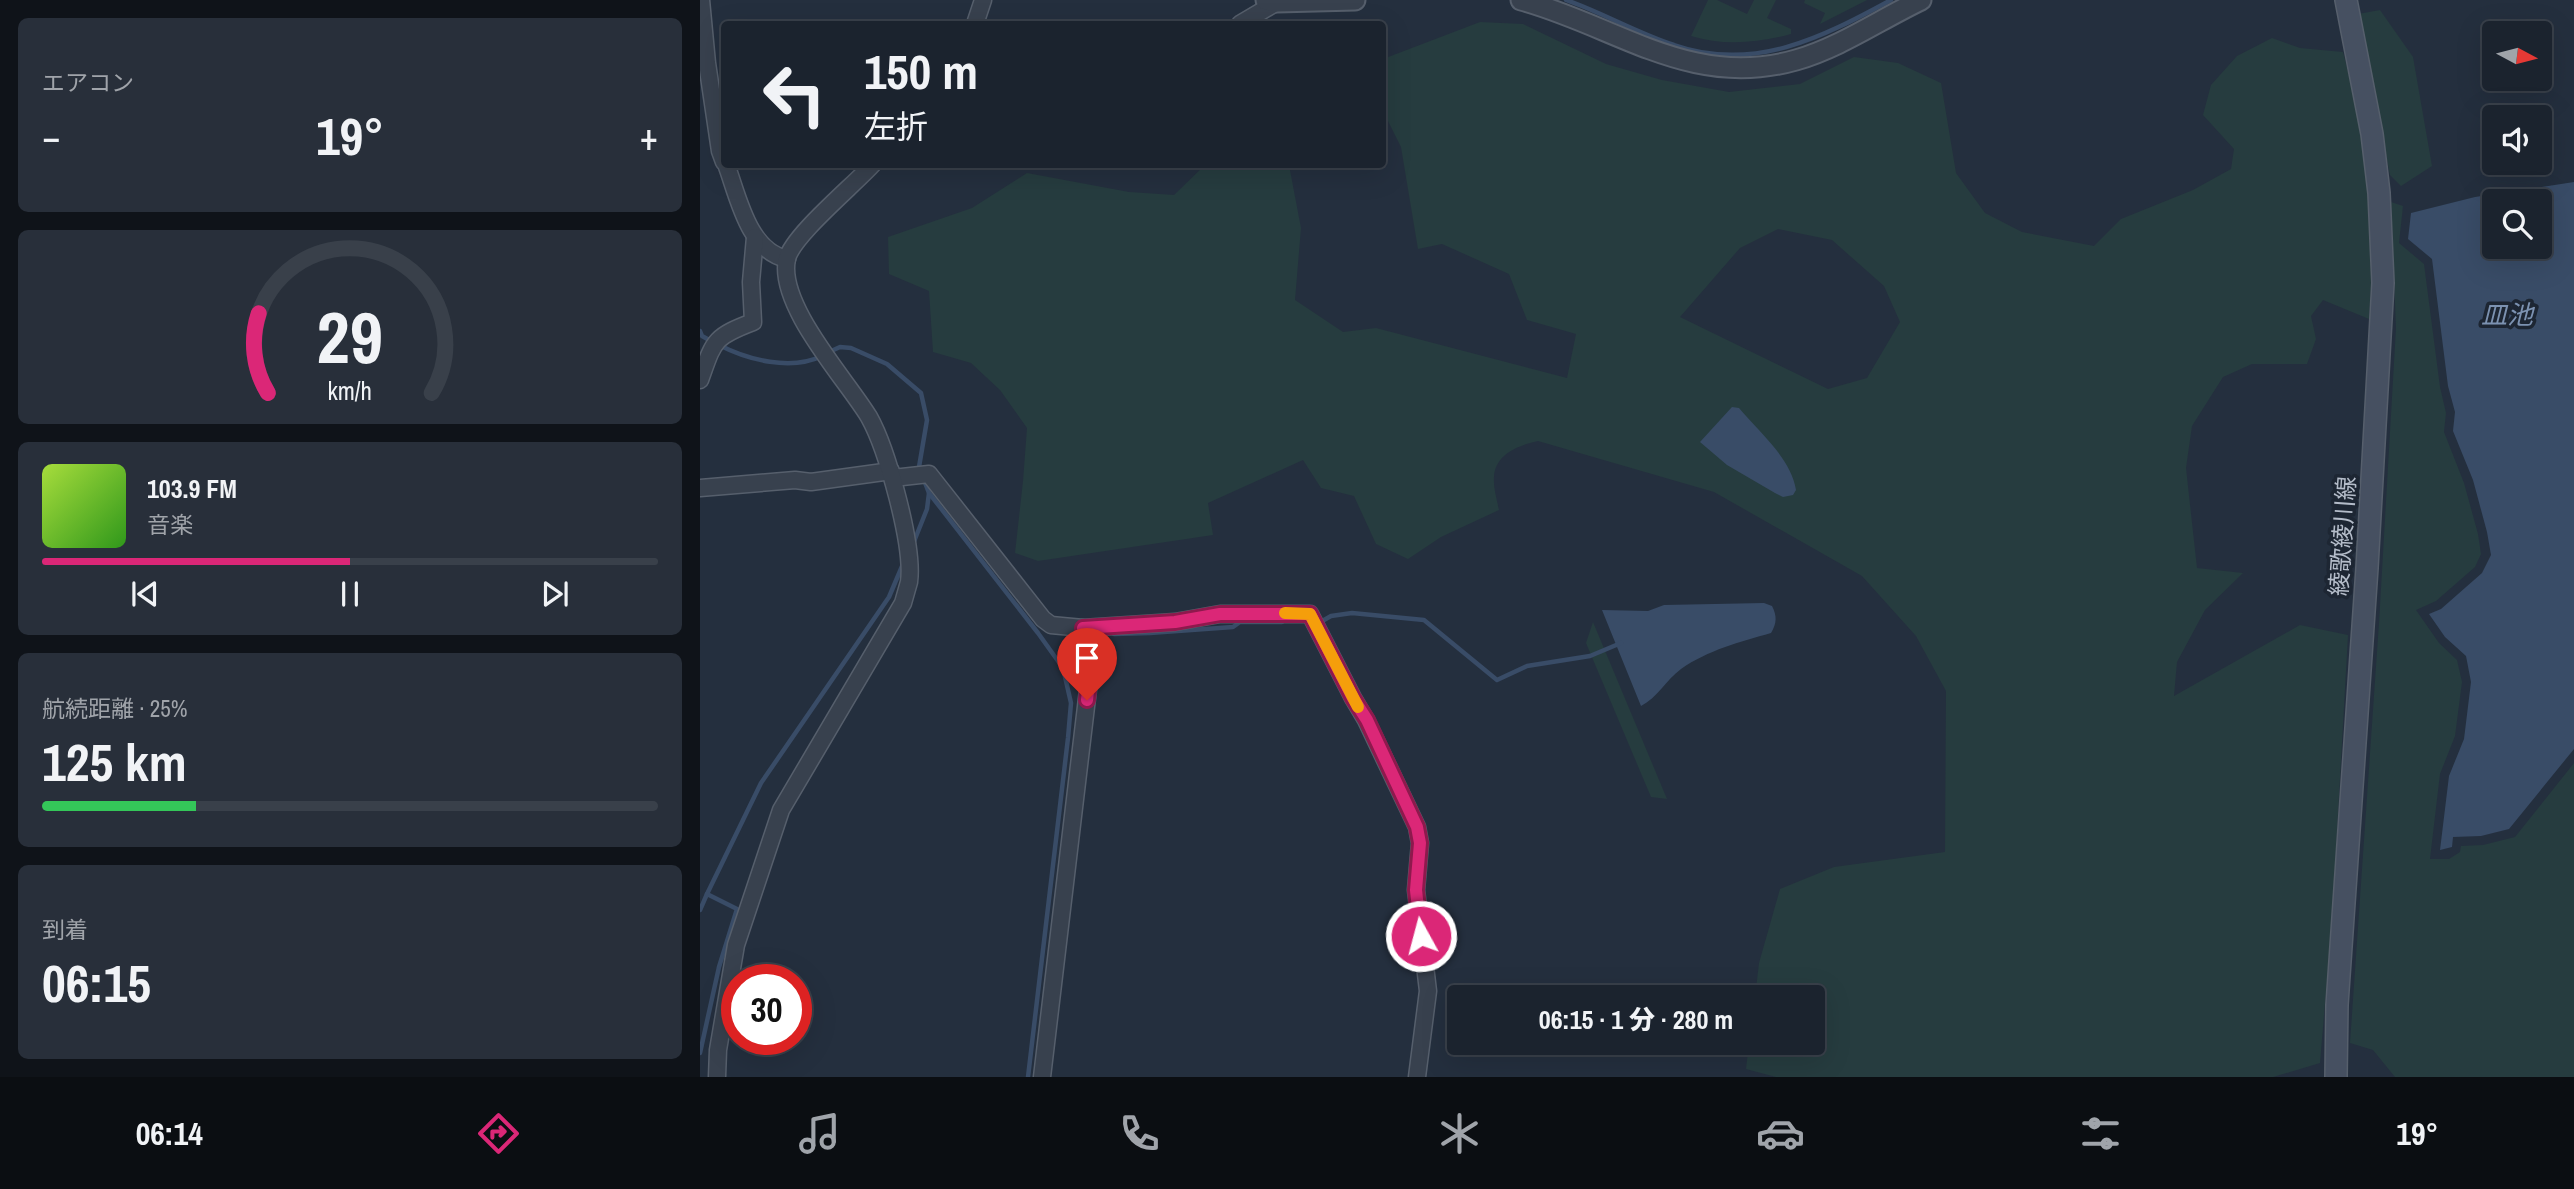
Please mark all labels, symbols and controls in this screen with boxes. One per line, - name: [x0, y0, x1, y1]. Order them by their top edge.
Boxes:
- north arrow: [2482, 21, 2552, 91]
- map controls: [2482, 21, 2552, 259]
- text: 150 m: [864, 38, 978, 104]
- icon: left: [749, 49, 840, 140]
- text: エアコン: [42, 67, 134, 98]
- text: 19°: [316, 101, 384, 171]
- text: 左折: [864, 105, 928, 148]
- button: sound: [2482, 105, 2552, 175]
- text: −: [42, 111, 60, 162]
- text: +: [640, 111, 658, 162]
- button: search: [2482, 189, 2552, 259]
- text: 29: [317, 288, 383, 386]
- water label: 皿池: [2481, 297, 2536, 332]
- text: km/h: [328, 373, 372, 407]
- text: 103.9 FM: [147, 471, 237, 506]
- street label: 綾歌綾川線: [2322, 475, 2362, 597]
- text: 音楽: [147, 509, 193, 540]
- icon: previous: [126, 575, 164, 613]
- icon: pause: [331, 575, 369, 613]
- icon: next: [536, 575, 574, 613]
- pin: [1057, 628, 1117, 700]
- icon: arrive: [1068, 639, 1106, 677]
- text: 航続距離 · 25%: [42, 693, 187, 724]
- text: 125 km: [42, 727, 187, 797]
- position arrow: [1384, 899, 1458, 973]
- text: 到着: [42, 914, 88, 945]
- text: 06:15: [42, 948, 151, 1018]
- speed limit sign: 30: [721, 964, 812, 1055]
- text: 06:15 · 1 分 · 280 m: [1539, 1002, 1733, 1037]
- icon: directions: [474, 1109, 523, 1158]
- icon: music: [795, 1109, 844, 1158]
- icon: phone: [1115, 1109, 1164, 1158]
- icon: climate: [1435, 1109, 1484, 1158]
- icon: car: [1756, 1109, 1805, 1158]
- icon: filters: [2076, 1109, 2125, 1158]
- text: 06:14: [136, 1112, 203, 1155]
- text: 19°: [2396, 1112, 2438, 1155]

